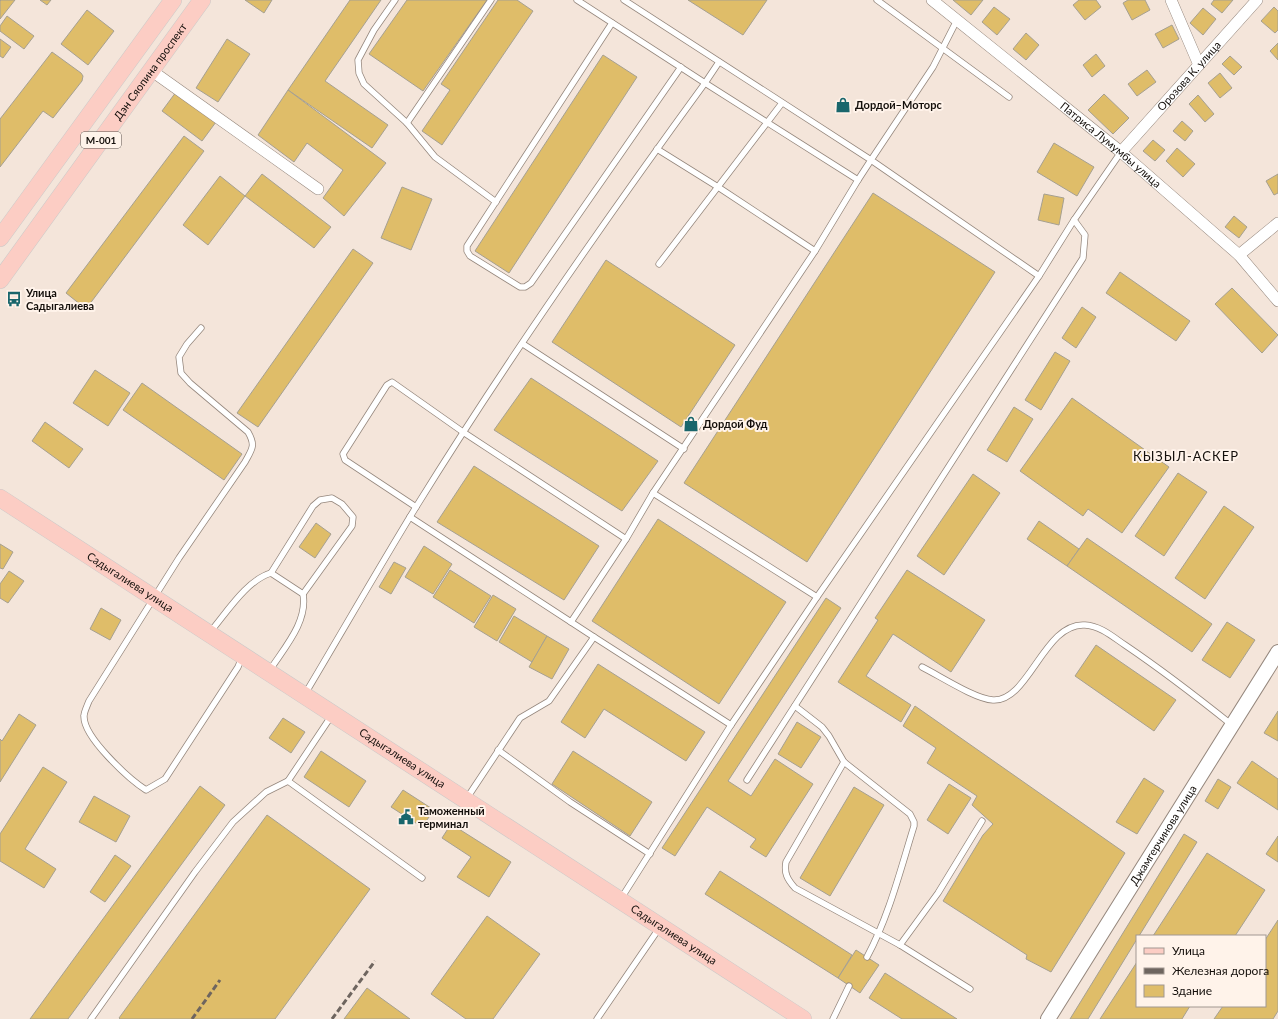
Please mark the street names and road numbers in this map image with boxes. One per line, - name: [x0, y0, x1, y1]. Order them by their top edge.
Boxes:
- street label: Дэн Сяопина проспект: [111, 20, 189, 122]
- street label: Орозова К. улица: [1154, 38, 1223, 113]
- street label: Патриса Лумумбы улица: [1058, 99, 1164, 190]
- road number: M-001: [81, 132, 121, 148]
- street label: Садыгалиева улица: [85, 549, 176, 614]
- street label: Садыгалиева улица: [357, 725, 448, 790]
- street label: Джамгерчинова улица: [1127, 783, 1199, 887]
- street label: Садыгалиева улица: [629, 901, 720, 967]

